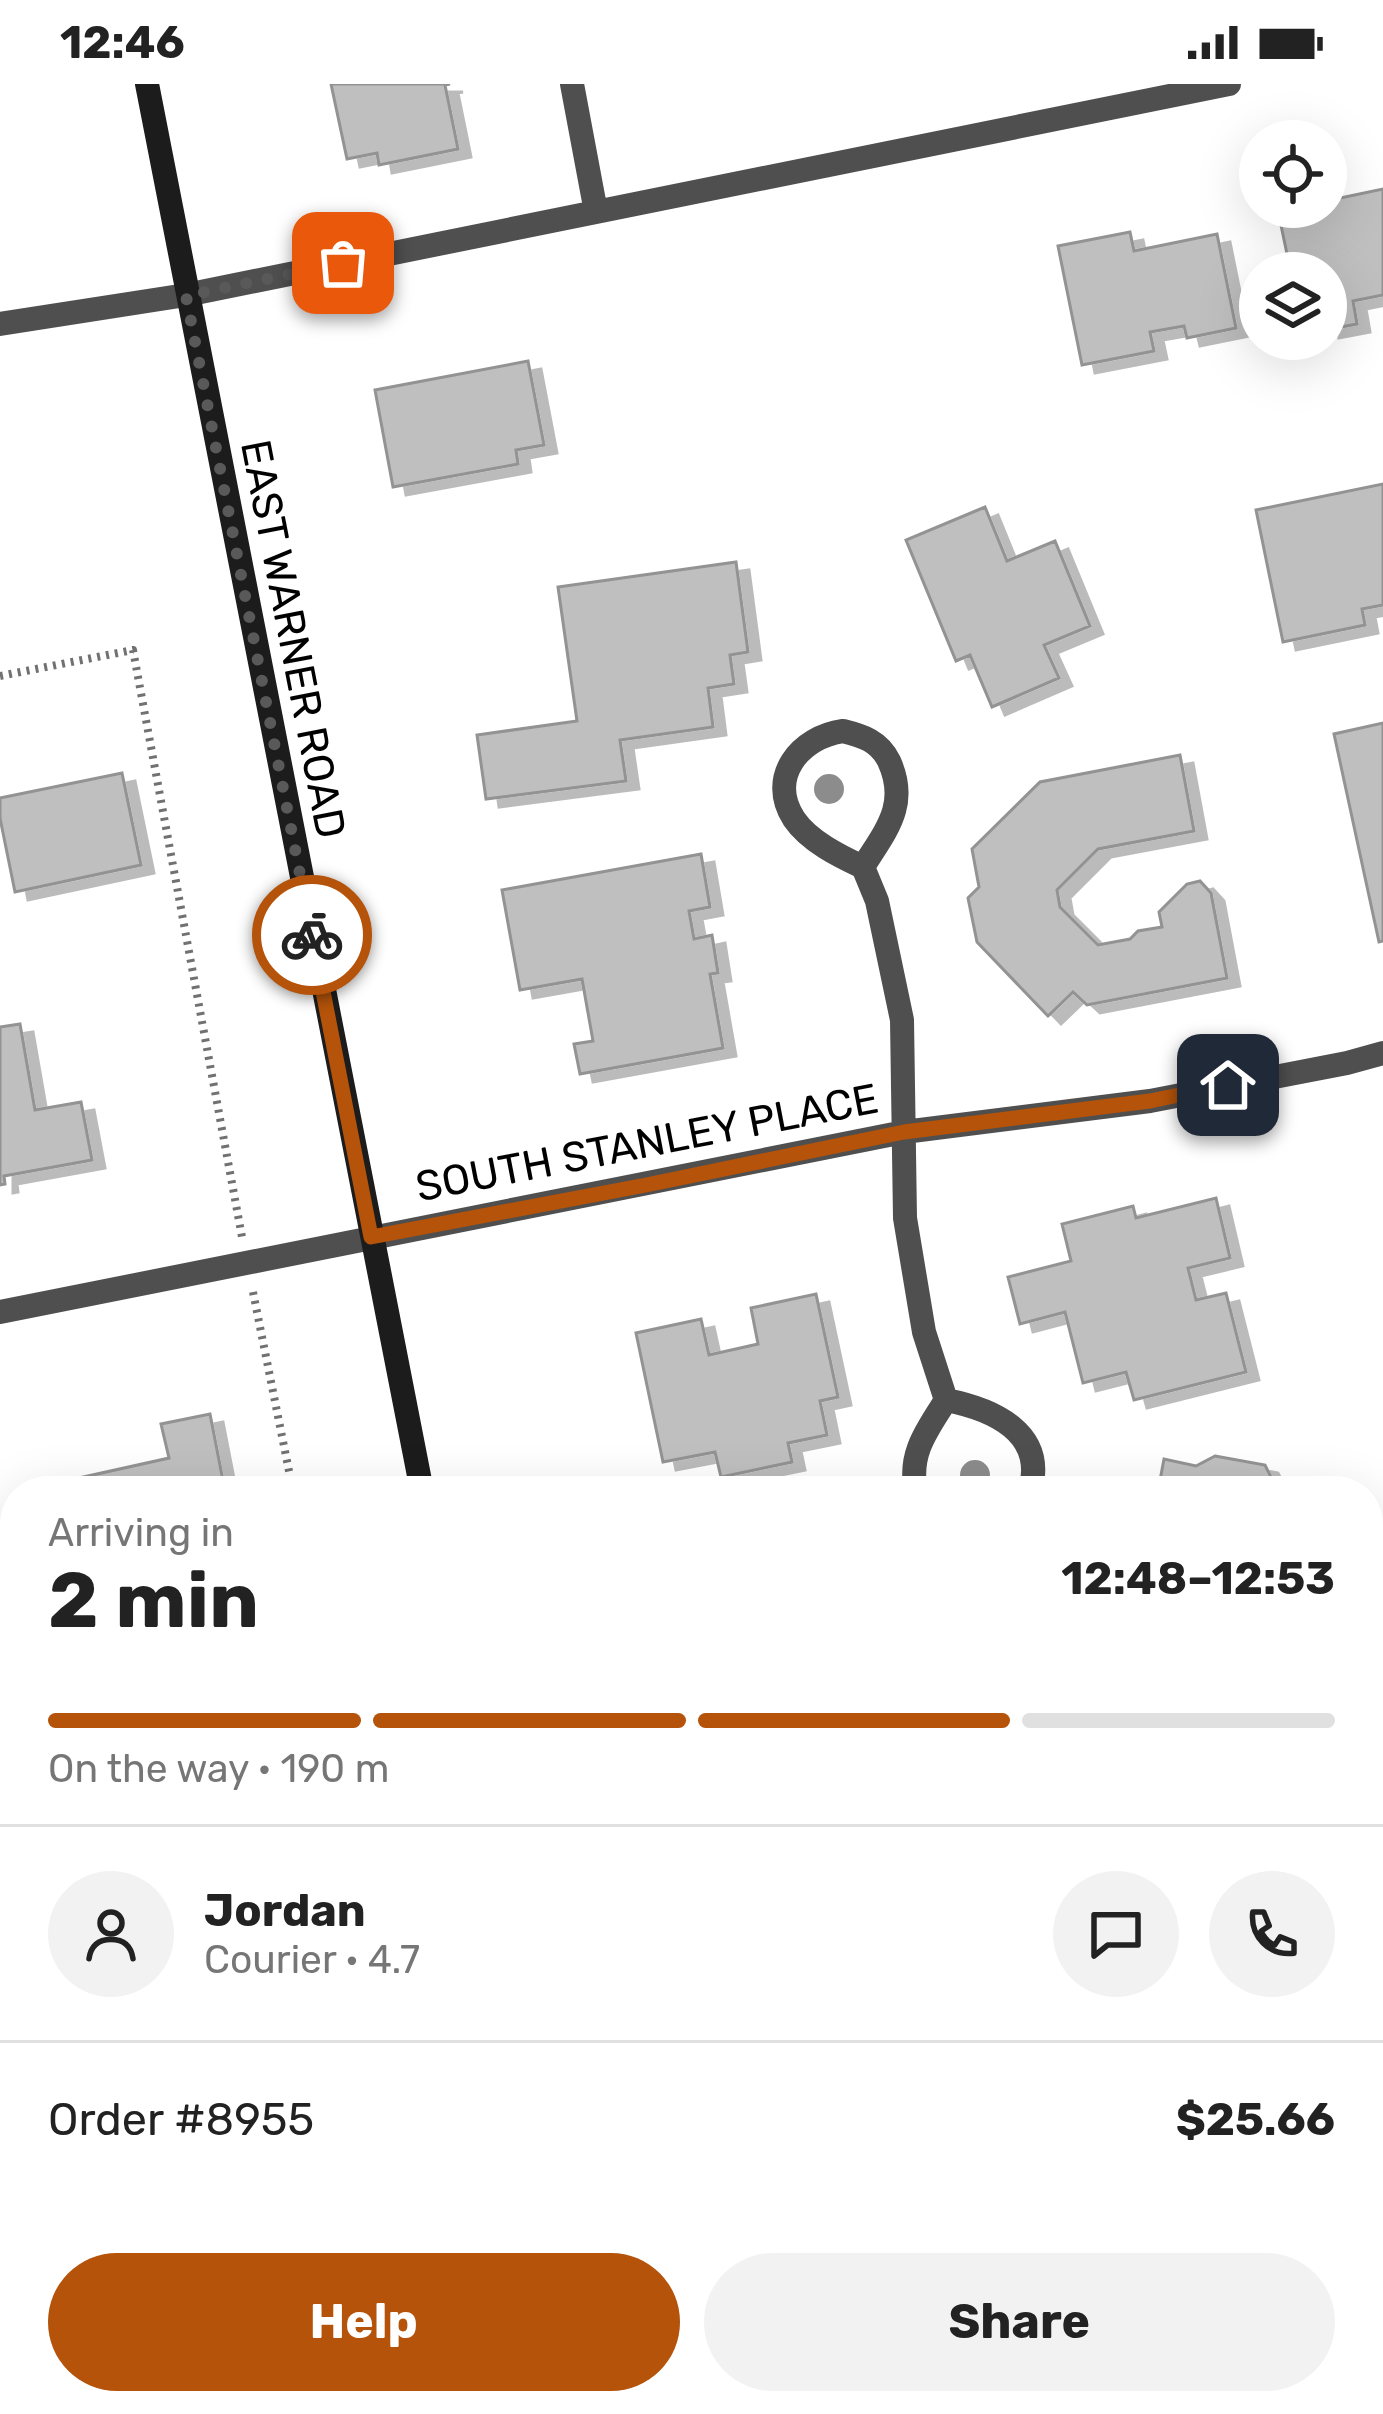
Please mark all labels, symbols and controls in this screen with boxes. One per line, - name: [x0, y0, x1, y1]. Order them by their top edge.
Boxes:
- text: 12:46: [60, 16, 185, 69]
- map controls: [1239, 120, 1347, 360]
- button: locate: [1239, 120, 1347, 228]
- pin: [292, 212, 394, 314]
- icon: bag: [310, 230, 376, 296]
- button: layers: [1239, 252, 1347, 360]
- street label: EAST WARNER ROAD: [230, 436, 356, 842]
- courier: [252, 875, 372, 995]
- icon: bike: [279, 902, 345, 968]
- pin: [1177, 1034, 1279, 1136]
- icon: home: [1195, 1052, 1261, 1118]
- street label: SOUTH STANLEY PLACE: [412, 1074, 882, 1212]
- text: Arriving in: [48, 1510, 234, 1556]
- text: 12:48–12:53: [1061, 1552, 1335, 1605]
- text: 2 min: [48, 1554, 259, 1647]
- text: On the way · 190 m: [48, 1746, 389, 1792]
- button: person: [48, 1871, 174, 1997]
- button: chat: [1053, 1871, 1179, 1997]
- button: phone: [1209, 1871, 1335, 1997]
- text: Jordan: [204, 1884, 366, 1937]
- text: Courier · 4.7: [204, 1937, 420, 1983]
- text: Order #8955: [48, 2093, 314, 2146]
- text: $25.66: [1176, 2093, 1335, 2146]
- button: Help: [48, 2253, 680, 2391]
- button: Share: [704, 2253, 1335, 2391]

